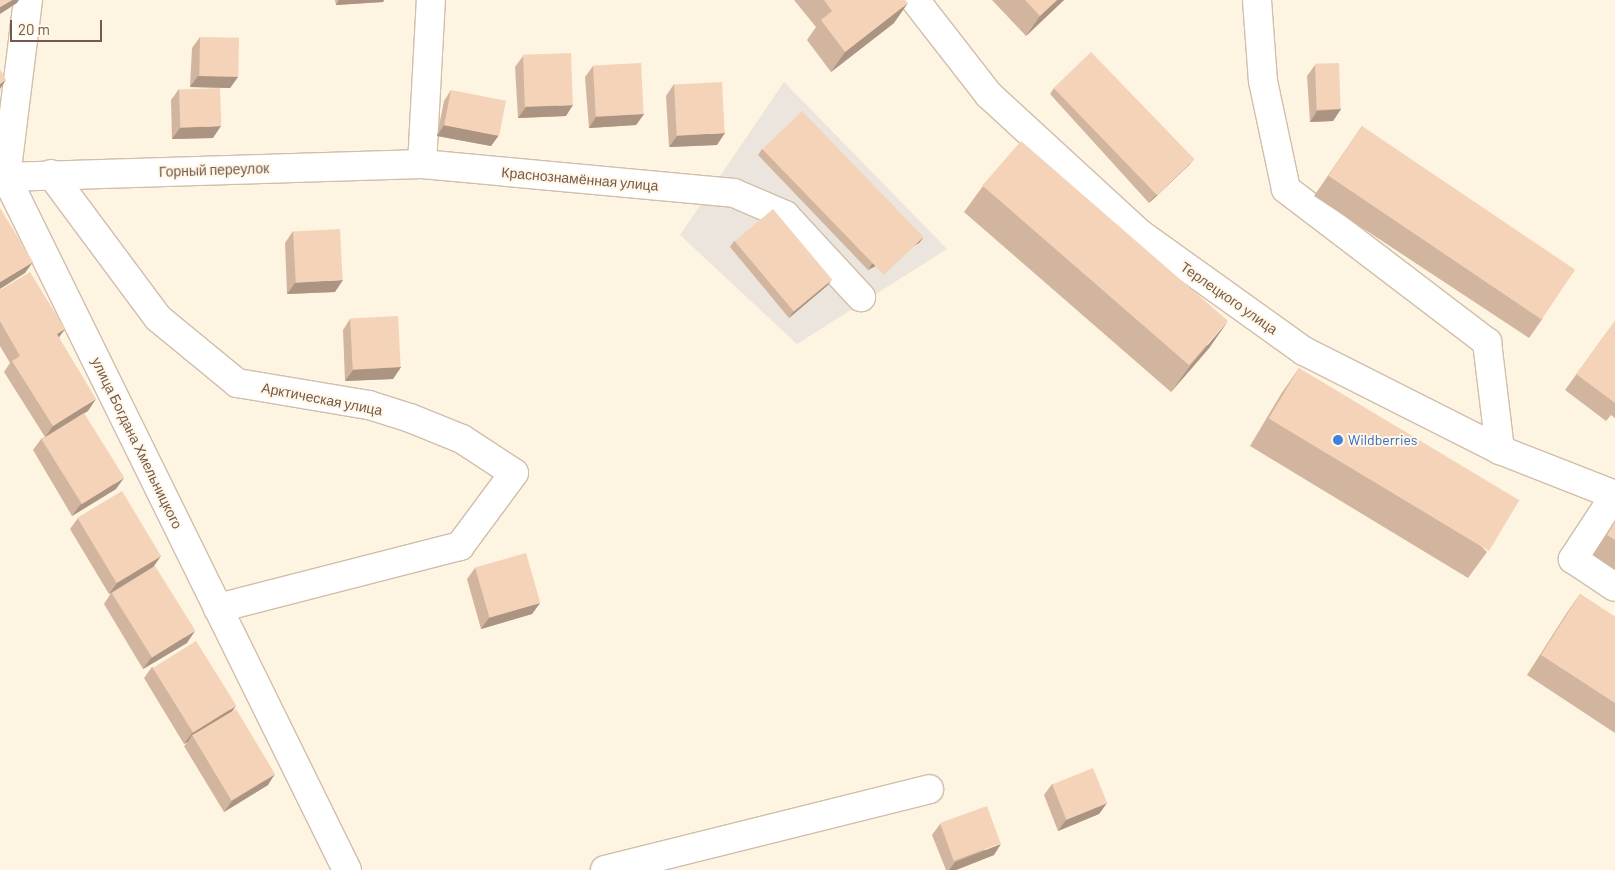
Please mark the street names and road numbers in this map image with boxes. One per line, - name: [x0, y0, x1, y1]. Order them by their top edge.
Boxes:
- street label: Горный переулок: [159, 160, 269, 180]
- street label: Краснознамённая улица: [501, 164, 659, 194]
- street label: Терлецкого улица: [1177, 258, 1281, 338]
- street label: улица Богдана Хмельницкого: [88, 354, 186, 532]
- street label: Арктическая улица: [260, 379, 384, 419]

